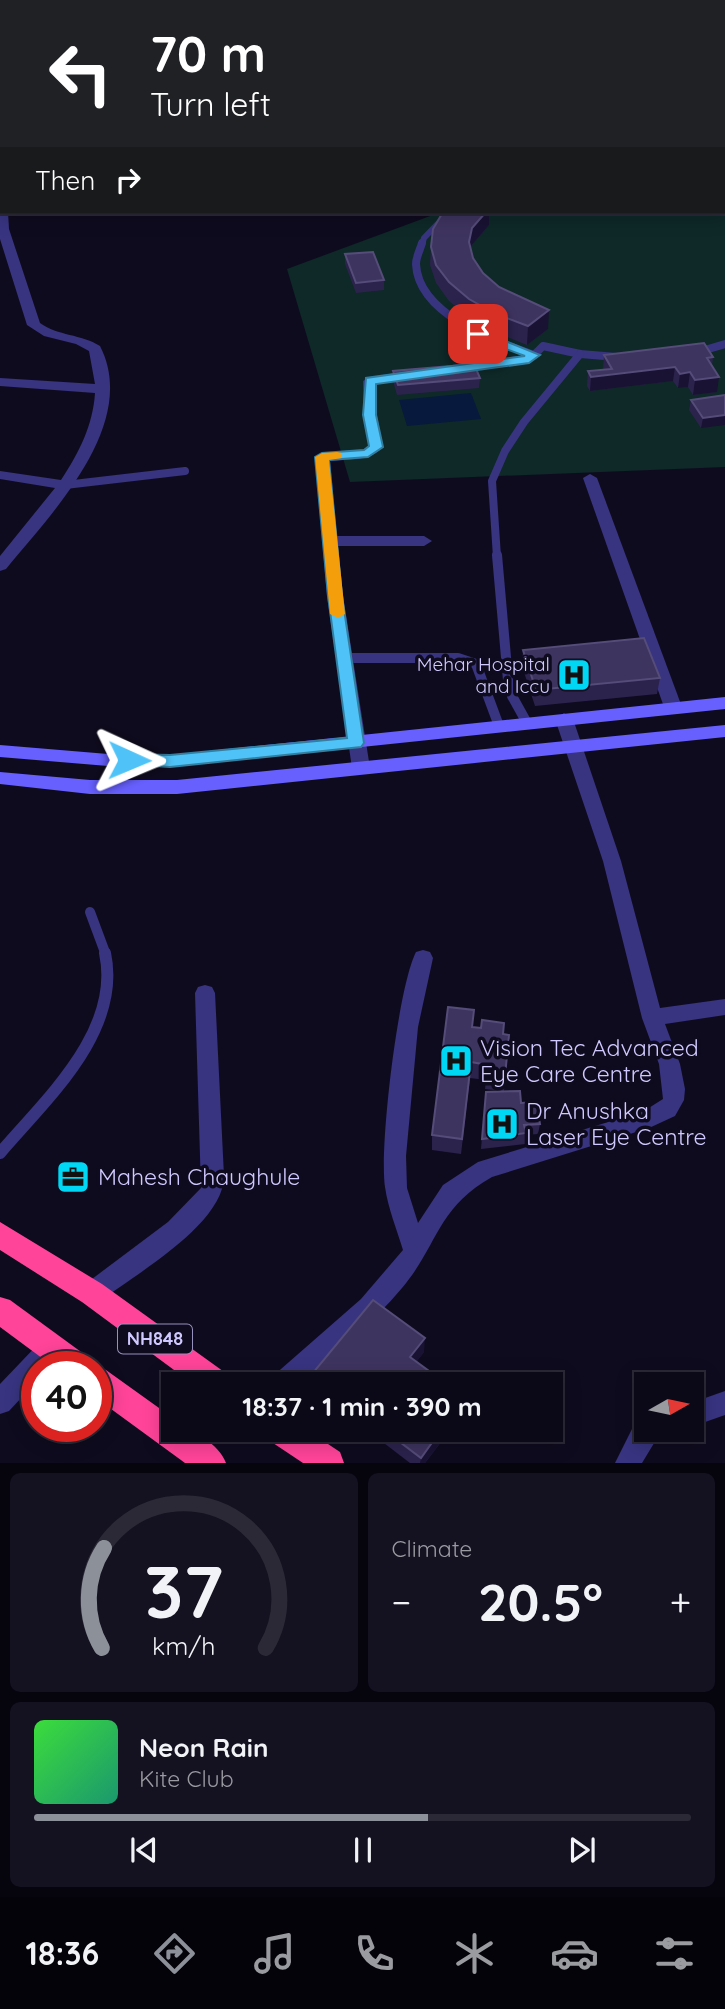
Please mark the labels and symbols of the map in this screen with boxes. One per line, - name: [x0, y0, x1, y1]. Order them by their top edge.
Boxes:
- pin: [448, 304, 508, 364]
- place label: Mehar Hospital and Iccu: [417, 652, 550, 698]
- hospital icon: Mehar Hospital and Iccu: [555, 656, 593, 694]
- position arrow: [92, 723, 166, 797]
- place label: Vision Tec Advanced Eye Care Centre: [480, 1033, 699, 1088]
- hospital icon: Vision Tec Advanced Eye Care Centre: [437, 1042, 475, 1080]
- place label: Dr Anushka Laser Eye Centre: [526, 1096, 707, 1151]
- hospital icon: Dr Anushka Laser Eye Centre: [483, 1105, 521, 1143]
- office icon: Mahesh Chaughule: [54, 1158, 92, 1196]
- place label: Mahesh Chaughule: [98, 1162, 300, 1191]
- road number: NH848: [118, 1324, 192, 1354]
- speed limit sign: 40: [21, 1351, 112, 1442]
- north arrow: [634, 1372, 704, 1442]

